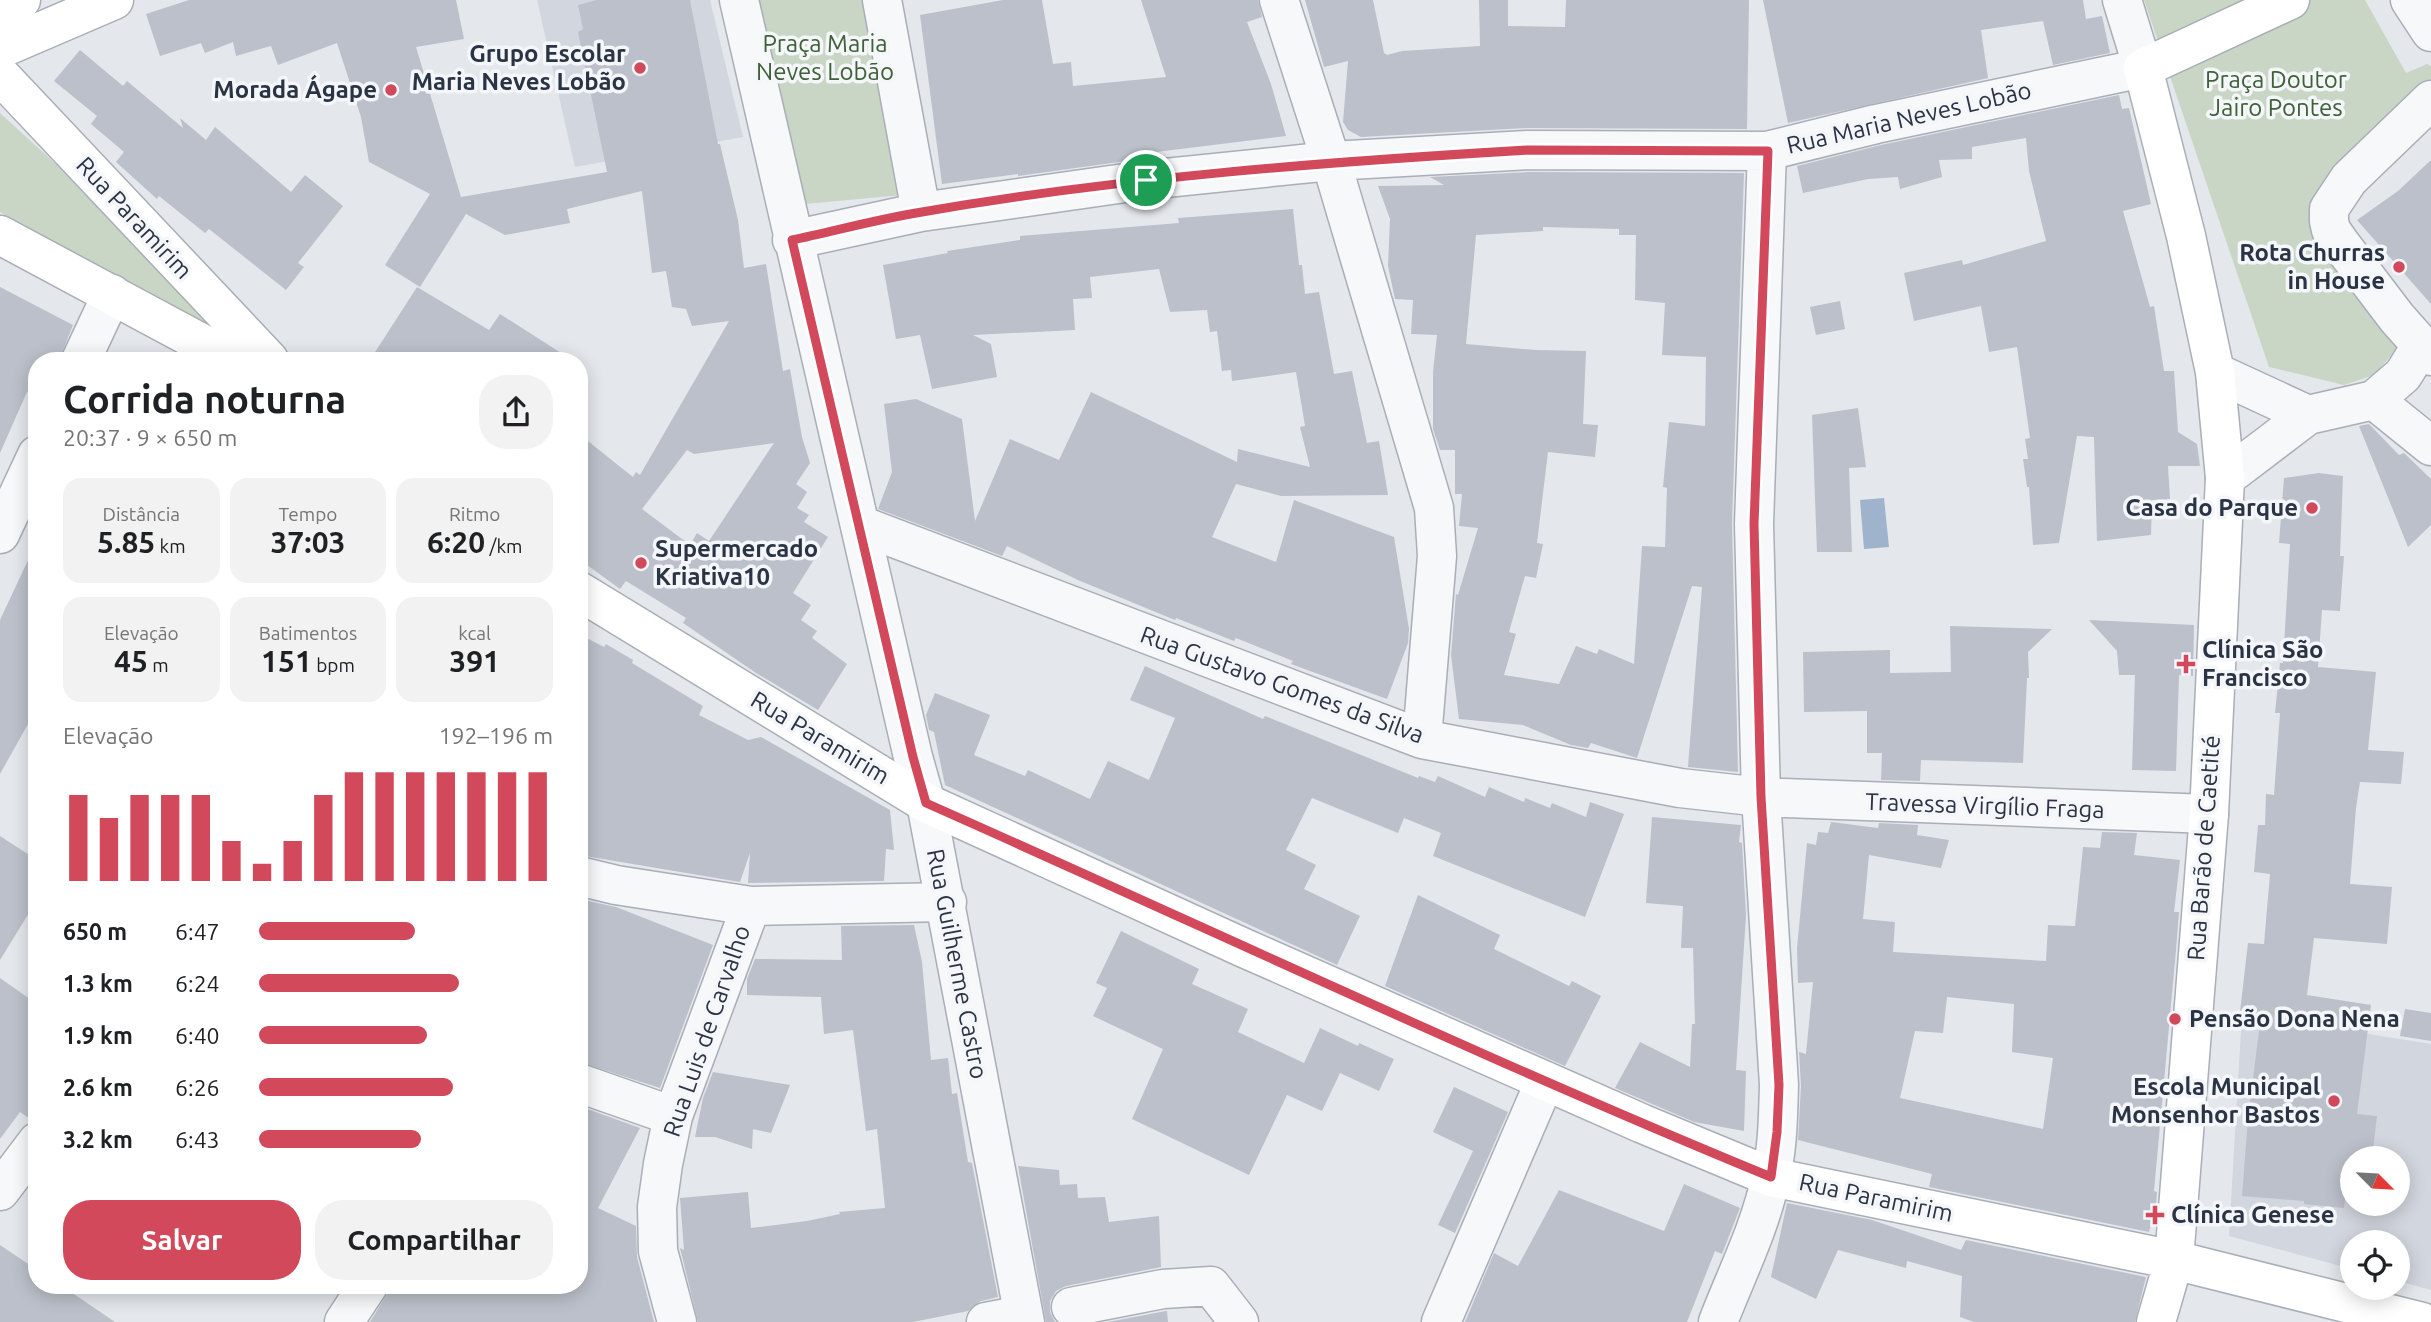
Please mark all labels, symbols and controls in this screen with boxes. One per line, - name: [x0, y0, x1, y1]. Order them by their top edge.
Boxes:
- park label: Praça Maria Neves Lobão: [756, 30, 894, 85]
- place label: Grupo Escolar Maria Neves Lobão: [412, 40, 626, 95]
- marker: Grupo Escolar Maria Neves Lobão: [632, 60, 648, 76]
- park label: Praça Doutor Jairo Pontes: [2205, 66, 2347, 121]
- place label: Morada Ágape: [213, 74, 377, 103]
- street label: Rua Maria Neves Lobão: [1784, 76, 2034, 159]
- marker: Morada Ágape: [383, 82, 399, 98]
- pin: [1116, 150, 1176, 210]
- street label: Rua Paramirim: [71, 151, 198, 284]
- icon: arrive: [1127, 161, 1165, 199]
- place label: Rota Churras in House: [2239, 239, 2385, 294]
- marker: Rota Churras in House: [2391, 259, 2407, 275]
- button: share: [479, 375, 553, 449]
- text: Corrida noturna: [63, 378, 346, 420]
- text: 20:37 · 9 × 650 m: [63, 425, 237, 450]
- place label: Casa do Parque: [2125, 494, 2298, 521]
- marker: Casa do Parque: [2304, 500, 2320, 516]
- text: Distância: [103, 503, 180, 525]
- text: Tempo: [279, 503, 337, 525]
- text: Ritmo: [449, 503, 500, 525]
- text: 5.85: [97, 525, 155, 559]
- text: 37:03: [270, 525, 346, 559]
- text: 6:20: [427, 525, 485, 559]
- text: km: [155, 535, 186, 557]
- text: /km: [485, 535, 522, 557]
- place label: Supermercado Kriativa10: [655, 535, 818, 590]
- marker: Supermercado Kriativa10: [633, 555, 649, 571]
- street label: Rua Gustavo Gomes da Silva: [1137, 621, 1428, 748]
- text: Elevação: [104, 622, 179, 644]
- text: Batimentos: [259, 622, 357, 644]
- text: kcal: [458, 622, 491, 644]
- place label: Clínica São Francisco: [2202, 636, 2323, 691]
- text: 45: [114, 644, 148, 678]
- text: 151: [261, 644, 312, 678]
- text: 391: [449, 644, 500, 678]
- text: m: [148, 654, 169, 676]
- text: bpm: [312, 654, 355, 676]
- marker: Clínica São Francisco: [2176, 654, 2196, 674]
- street label: Rua Paramirim: [746, 686, 894, 789]
- text: Elevação: [63, 723, 154, 748]
- text: 192–196 m: [439, 723, 553, 748]
- street label: Rua Barão de Caetité: [2182, 734, 2225, 962]
- street label: Travessa Virgílio Fraga: [1865, 788, 2105, 823]
- street label: Rua Guilherme Castro: [922, 847, 993, 1081]
- text: 650 m: [63, 919, 127, 944]
- text: 6:47: [175, 919, 220, 944]
- street label: Rua Luis de Carvalho: [658, 922, 755, 1140]
- text: 1.3 km: [63, 971, 133, 996]
- text: 6:24: [175, 971, 220, 996]
- place label: Pensão Dona Nena: [2189, 1005, 2400, 1032]
- marker: Pensão Dona Nena: [2167, 1011, 2183, 1027]
- text: 1.9 km: [63, 1023, 133, 1048]
- text: 6:40: [175, 1023, 220, 1048]
- place label: Escola Municipal Monsenhor Bastos: [2111, 1073, 2320, 1128]
- text: 2.6 km: [63, 1075, 133, 1100]
- text: 6:26: [175, 1075, 220, 1100]
- marker: Escola Municipal Monsenhor Bastos: [2326, 1093, 2342, 1109]
- text: 3.2 km: [63, 1127, 133, 1152]
- text: 6:43: [175, 1127, 220, 1152]
- north arrow: [2340, 1146, 2410, 1216]
- map controls: [2340, 1146, 2410, 1300]
- street label: Rua Paramirim: [1797, 1168, 1955, 1227]
- button: Salvar: [63, 1200, 301, 1280]
- button: Compartilhar: [315, 1200, 553, 1280]
- place label: Clínica Genese: [2171, 1201, 2334, 1228]
- marker: Clínica Genese: [2145, 1205, 2165, 1225]
- button: locate: [2340, 1230, 2410, 1300]

